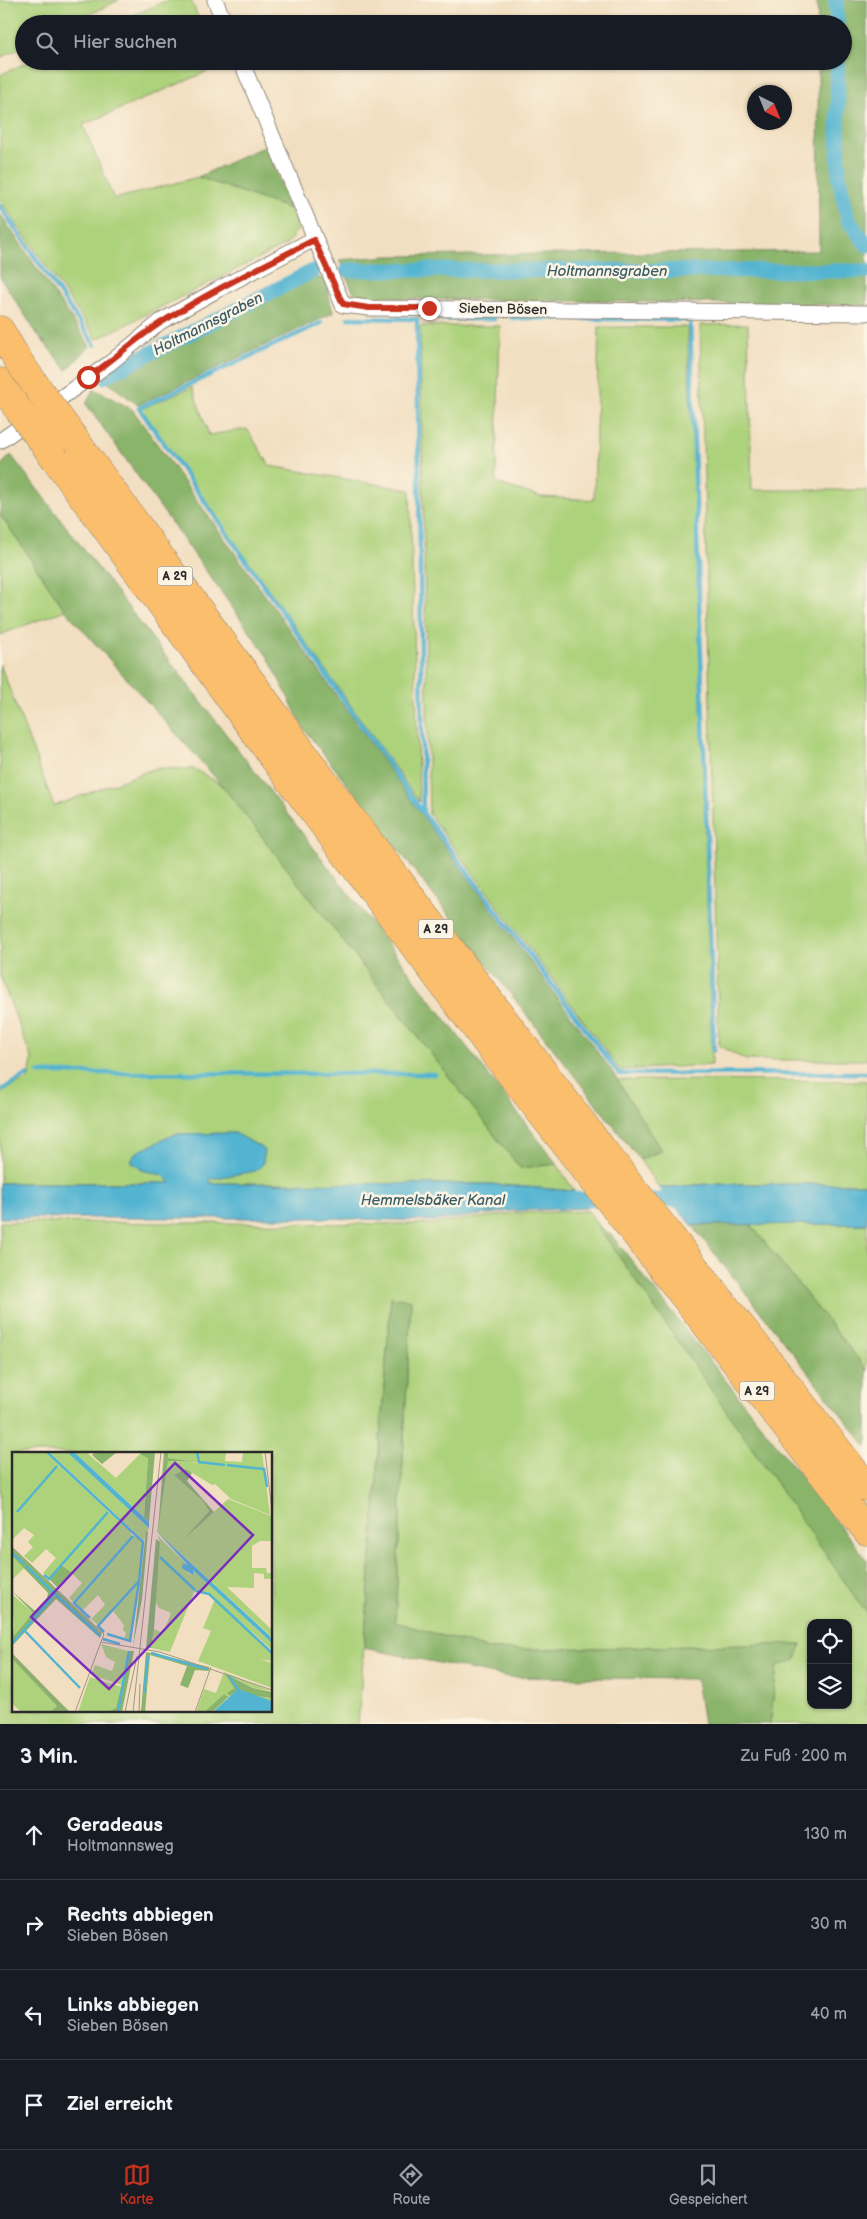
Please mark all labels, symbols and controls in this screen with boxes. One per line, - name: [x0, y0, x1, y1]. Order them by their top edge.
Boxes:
- search box: [15, 15, 852, 70]
- icon: search: [33, 29, 61, 57]
- text: Hier suchen: [73, 31, 177, 54]
- north arrow: [747, 85, 792, 130]
- water label: Holtmannsgraben: [547, 262, 667, 281]
- water label: Holtmannsgraben: [150, 288, 266, 360]
- route end: [418, 297, 441, 320]
- street label: Sieben Bösen: [459, 300, 547, 318]
- route start: [77, 366, 100, 389]
- road number: A 29: [158, 566, 192, 586]
- road number: A 29: [418, 920, 454, 939]
- water label: Hemmelsbäker Kanal: [361, 1191, 506, 1210]
- road number: A 29: [740, 1382, 774, 1400]
- inset map: [12, 1452, 272, 1712]
- map controls: [807, 1619, 852, 1709]
- button: locate: [807, 1619, 852, 1664]
- button: layers: [807, 1664, 852, 1709]
- text: 3 Min.: [20, 1744, 78, 1769]
- text: Zu Fuß · 200 m: [741, 1747, 847, 1766]
- text: Geradeaus: [67, 1814, 163, 1837]
- icon: ahead: [20, 1821, 48, 1849]
- text: 130 m: [804, 1825, 847, 1844]
- text: Holtmannsweg: [67, 1837, 174, 1856]
- text: Rechts abbiegen: [67, 1904, 214, 1927]
- icon: right: [20, 1911, 48, 1939]
- text: 30 m: [810, 1915, 847, 1934]
- text: Sieben Bösen: [67, 1927, 168, 1946]
- text: Links abbiegen: [67, 1994, 199, 2017]
- icon: left: [20, 2001, 48, 2029]
- text: 40 m: [810, 2005, 847, 2024]
- text: Sieben Bösen: [67, 2017, 168, 2036]
- icon: arrive: [20, 2091, 48, 2119]
- text: Ziel erreicht: [67, 2093, 173, 2116]
- tab: Karte: [119, 2161, 154, 2208]
- tab: Route: [392, 2161, 430, 2208]
- tab: Gespeichert: [669, 2161, 748, 2208]

